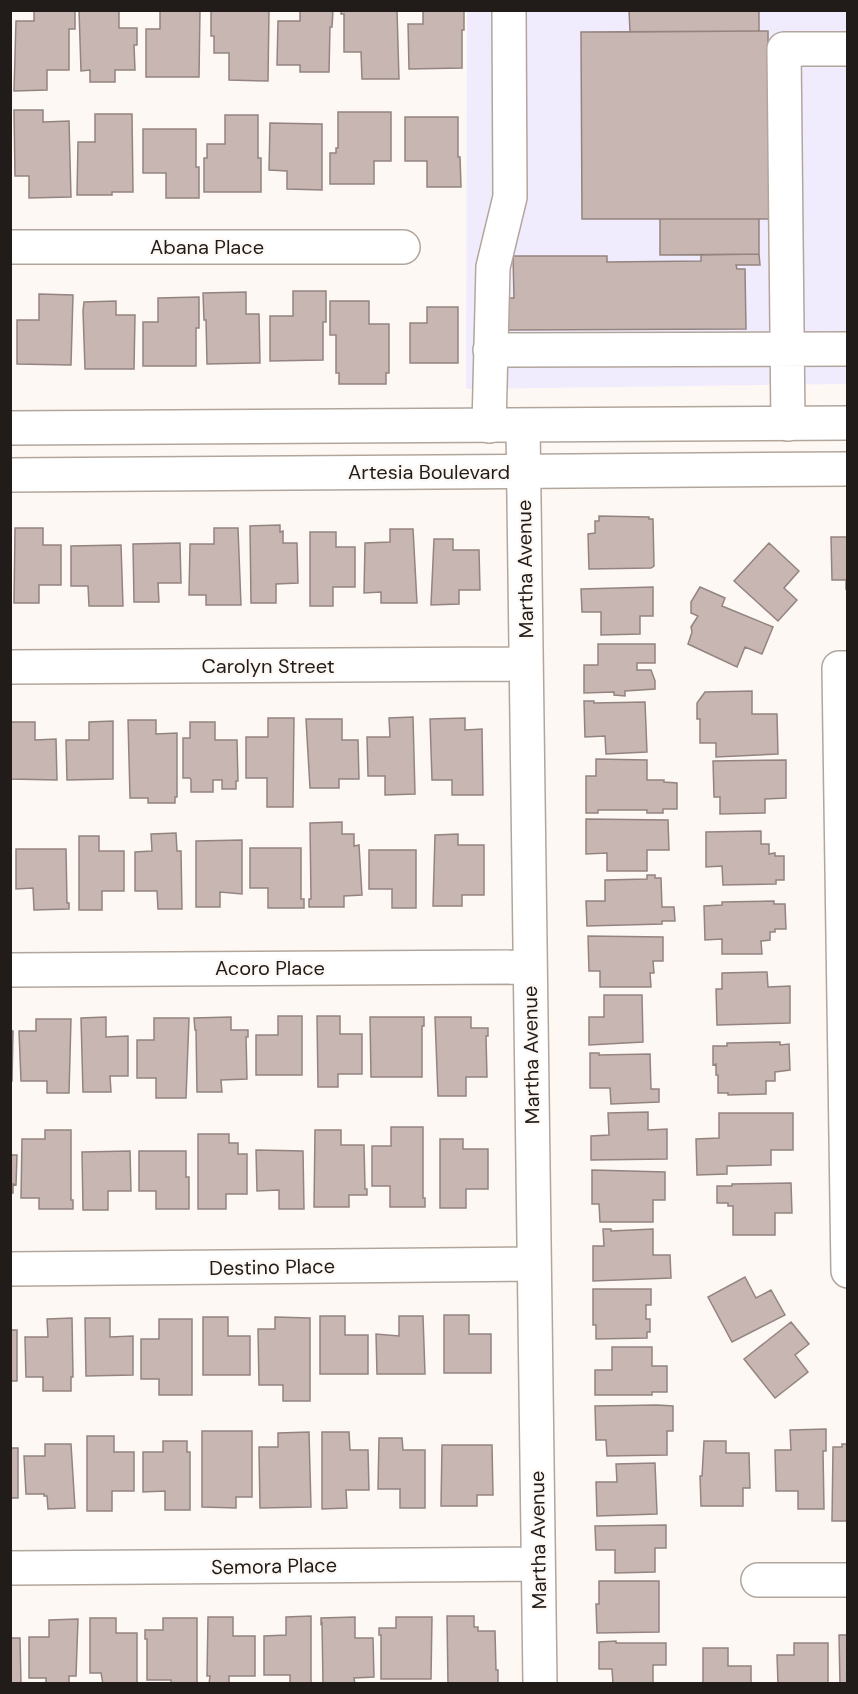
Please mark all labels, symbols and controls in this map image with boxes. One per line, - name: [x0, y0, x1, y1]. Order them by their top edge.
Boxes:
- street label: Abana Place: [150, 234, 264, 260]
- street label: Artesia Boulevard: [348, 459, 510, 485]
- street label: Martha Avenue: [511, 499, 539, 639]
- street label: Carolyn Street: [201, 653, 335, 679]
- street label: Acoro Place: [215, 955, 325, 981]
- street label: Martha Avenue: [517, 985, 545, 1125]
- street label: Destino Place: [209, 1253, 335, 1281]
- street label: Martha Avenue: [524, 1470, 552, 1610]
- street label: Semora Place: [211, 1552, 337, 1580]

